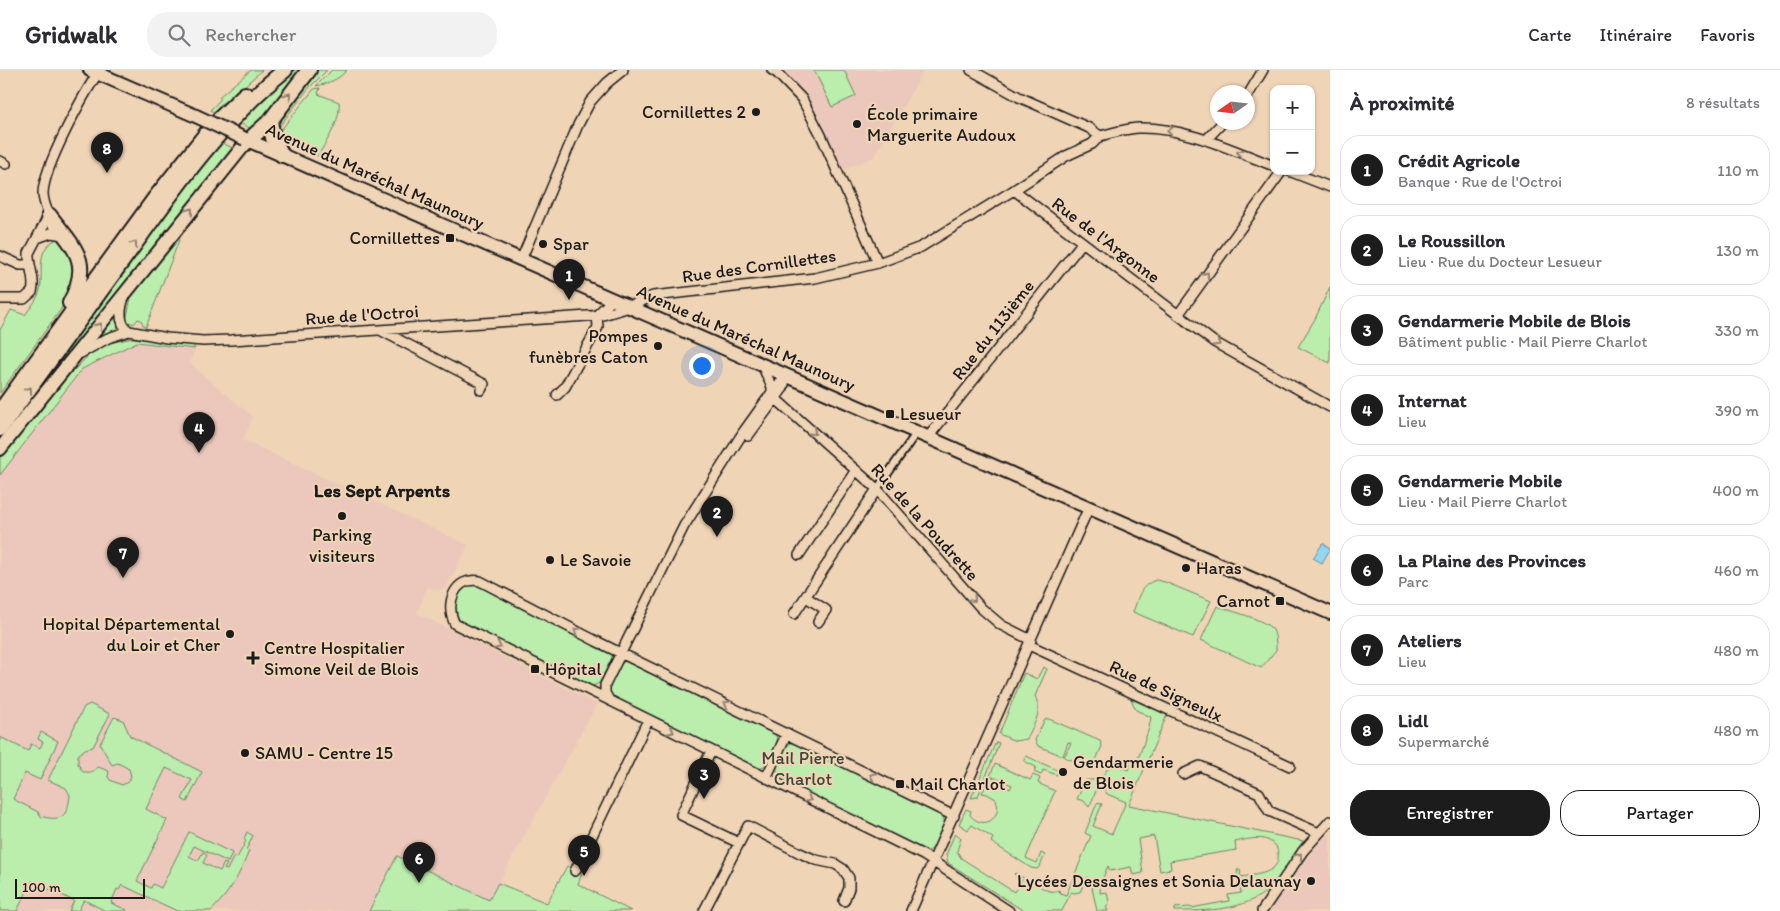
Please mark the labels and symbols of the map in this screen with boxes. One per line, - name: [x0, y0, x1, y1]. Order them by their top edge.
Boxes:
- north arrow: [1210, 85, 1255, 130]
- one-way arrow: [283, 93, 291, 102]
- place label: Cornillettes 2: [642, 101, 747, 123]
- place label: École primaire Marguerite Audoux: [867, 103, 1016, 146]
- marker: Cornillettes 2: [750, 106, 762, 118]
- street label: Avenue du Maréchal Maunoury: [262, 118, 488, 234]
- marker: École primaire Marguerite Audoux: [851, 118, 863, 130]
- one-way arrow: [1166, 127, 1174, 137]
- pin: 8: [91, 132, 123, 173]
- one-way arrow: [1236, 149, 1245, 159]
- street label: Rue de l'Argonne: [1047, 192, 1165, 288]
- one-way arrow: [185, 208, 193, 217]
- place label: Cornillettes: [350, 227, 440, 249]
- marker: Cornillettes: [444, 232, 456, 244]
- place label: Spar: [553, 233, 589, 255]
- marker: Spar: [537, 238, 549, 250]
- one-way arrow: [128, 240, 137, 250]
- street label: Rue des Cornillettes: [681, 244, 837, 288]
- pin: 1: [553, 259, 585, 300]
- one-way arrow: [1200, 271, 1209, 281]
- street label: Rue du 113ième: [947, 276, 1039, 384]
- street label: Avenue du Maréchal Maunoury: [633, 280, 859, 396]
- street label: Rue de l'Octroi: [305, 300, 419, 330]
- one-way arrow: [93, 322, 102, 332]
- place label: Pompes funèbres Caton: [529, 325, 648, 368]
- one-way arrow: [1212, 337, 1221, 347]
- marker: Pompes funèbres Caton: [652, 340, 664, 352]
- your location: [689, 353, 715, 379]
- one-way arrow: [23, 387, 31, 396]
- place label: Lesueur: [900, 403, 961, 425]
- marker: Lesueur: [884, 408, 896, 420]
- pin: 4: [183, 412, 215, 453]
- one-way arrow: [807, 426, 816, 435]
- street label: Rue de la Poudrette: [866, 459, 984, 585]
- district label: Les Sept Arpents: [314, 479, 451, 502]
- pin: 2: [701, 496, 733, 537]
- marker: Parking visiteurs: [336, 510, 348, 522]
- place label: Parking visiteurs: [309, 524, 375, 567]
- pin: 7: [107, 537, 139, 578]
- place label: Le Savoie: [560, 549, 631, 571]
- marker: Le Savoie: [544, 554, 556, 566]
- place label: Haras: [1196, 557, 1242, 579]
- marker: Haras: [1180, 562, 1192, 574]
- place label: Carnot: [1216, 590, 1270, 612]
- one-way arrow: [967, 593, 976, 602]
- marker: Carnot: [1274, 595, 1286, 607]
- place label: Hopital Départemental du Loir et Cher: [43, 613, 220, 656]
- one-way arrow: [573, 627, 582, 637]
- marker: Hopital Départemental du Loir et Cher: [224, 628, 236, 640]
- place label: Centre Hospitalier Simone Veil de Blois: [264, 637, 419, 680]
- one-way arrow: [493, 639, 502, 650]
- marker: Centre Hospitalier Simone Veil de Blois: [246, 651, 260, 665]
- street label: Rue de Signeulx: [1106, 655, 1227, 727]
- place label: Hôpital: [545, 658, 601, 680]
- marker: Hôpital: [529, 663, 541, 675]
- one-way arrow: [723, 700, 732, 710]
- one-way arrow: [666, 725, 675, 735]
- place label: SAMU - Centre 15: [255, 742, 393, 764]
- marker: SAMU - Centre 15: [239, 747, 251, 759]
- park label: Mail Pierre Charlot: [761, 747, 845, 790]
- place label: Gendarmerie de Blois: [1073, 751, 1174, 794]
- pin: 3: [688, 758, 720, 799]
- marker: Gendarmerie de Blois: [1057, 766, 1069, 778]
- one-way arrow: [869, 772, 878, 782]
- place label: Mail Charlot: [910, 773, 1006, 795]
- marker: Mail Charlot: [894, 778, 906, 790]
- one-way arrow: [803, 793, 812, 804]
- pin: 5: [568, 835, 600, 876]
- pin: 6: [403, 842, 435, 883]
- one-way arrow: [1293, 852, 1302, 862]
- place label: Lycées Dessaignes et Sonia Delaunay: [1017, 870, 1302, 892]
- marker: Lycées Dessaignes et Sonia Delaunay: [1305, 875, 1317, 887]
- scale bar: [15, 876, 145, 899]

